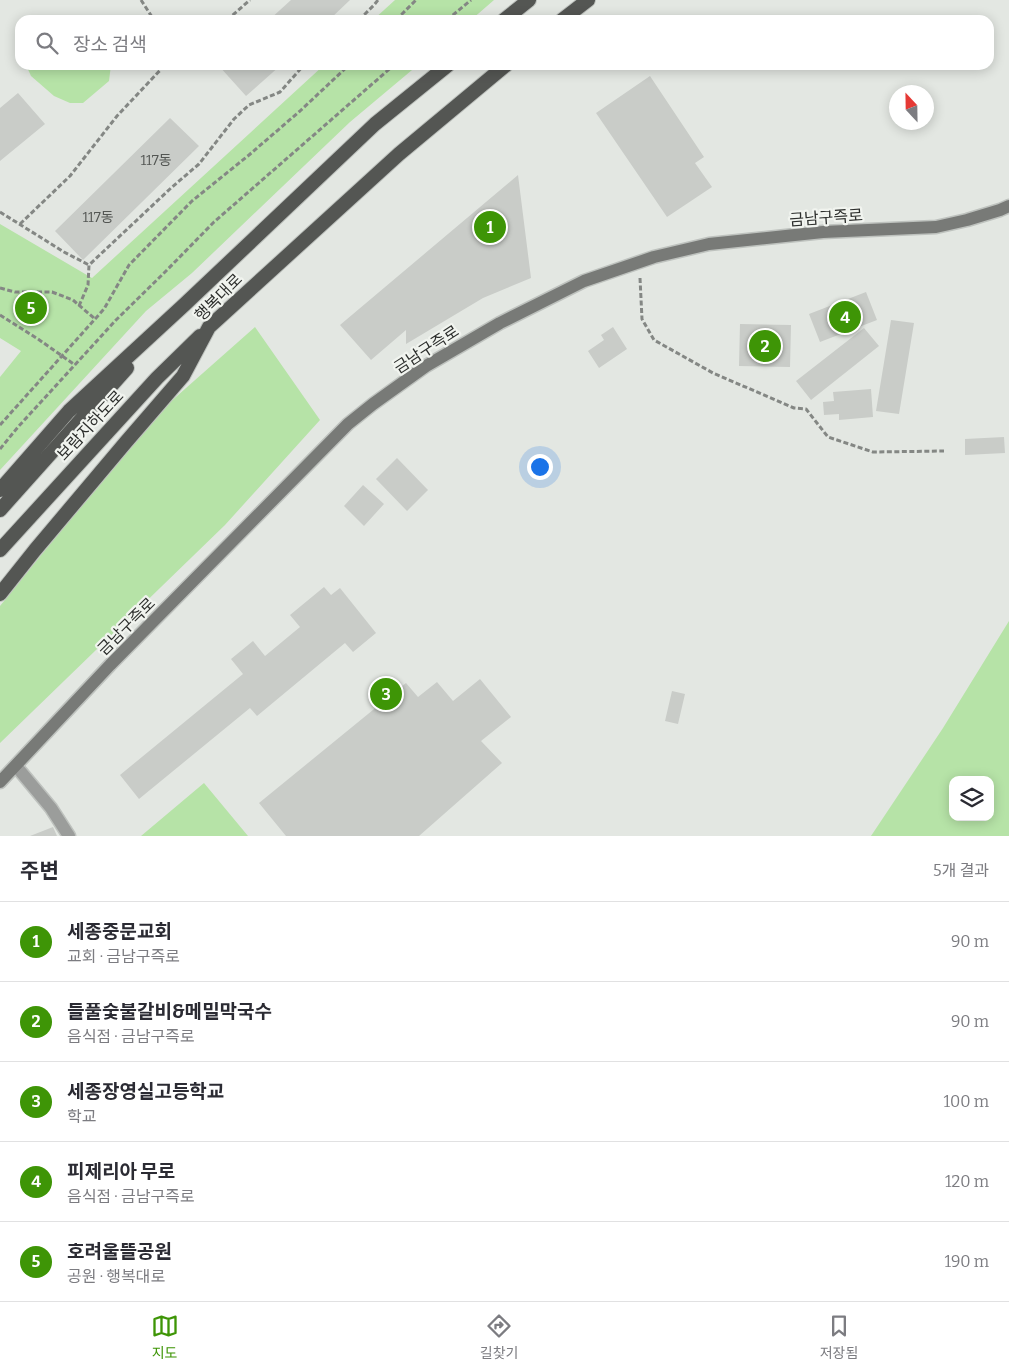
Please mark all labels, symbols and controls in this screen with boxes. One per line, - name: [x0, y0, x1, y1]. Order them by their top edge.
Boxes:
- search box: [15, 15, 994, 70]
- icon: search: [33, 29, 61, 57]
- text: 장소 검색: [73, 33, 147, 56]
- north arrow: [889, 85, 934, 130]
- house number: 117동: [140, 152, 172, 169]
- street label: 금남구즉로: [789, 205, 864, 230]
- pin: 1: [474, 208, 506, 246]
- house number: 117동: [82, 209, 114, 226]
- street label: 행복대로: [191, 270, 246, 325]
- pin: 5: [15, 289, 47, 327]
- pin: 4: [829, 298, 861, 336]
- street label: 금남구즉로: [390, 321, 463, 377]
- pin: 2: [749, 327, 781, 365]
- street label: 보람지하도로: [53, 386, 128, 464]
- your location: [527, 454, 553, 480]
- street label: 금남구즉로: [94, 593, 159, 659]
- pin: 3: [370, 675, 402, 713]
- map controls: [949, 776, 994, 821]
- button: layers: [949, 776, 994, 821]
- text: 주변: [20, 858, 59, 884]
- text: 5개 결과: [933, 861, 989, 880]
- text: 세종중문교회: [67, 920, 172, 943]
- text: 1: [33, 932, 39, 951]
- text: 90 m: [951, 932, 989, 951]
- text: 교회 · 금남구즉로: [67, 947, 180, 966]
- text: 들풀숯불갈비&메밀막국수: [67, 1000, 272, 1023]
- text: 2: [31, 1012, 41, 1031]
- text: 90 m: [951, 1012, 989, 1031]
- text: 음식점 · 금남구즉로: [67, 1027, 195, 1046]
- text: 세종장영실고등학교: [67, 1080, 224, 1103]
- text: 3: [31, 1092, 41, 1111]
- text: 100 m: [944, 1092, 989, 1111]
- text: 학교: [67, 1107, 96, 1126]
- text: 피제리아 무로: [67, 1160, 175, 1183]
- text: 4: [31, 1172, 41, 1191]
- text: 120 m: [945, 1172, 989, 1191]
- text: 음식점 · 금남구즉로: [67, 1187, 195, 1206]
- text: 호려울뜰공원: [67, 1240, 172, 1263]
- text: 5: [32, 1252, 40, 1271]
- text: 190 m: [944, 1252, 989, 1271]
- text: 공원 · 행복대로: [67, 1267, 165, 1286]
- tab: 지도: [151, 1312, 179, 1362]
- tab: 길찾기: [480, 1312, 518, 1362]
- tab: 저장됨: [820, 1312, 858, 1362]

